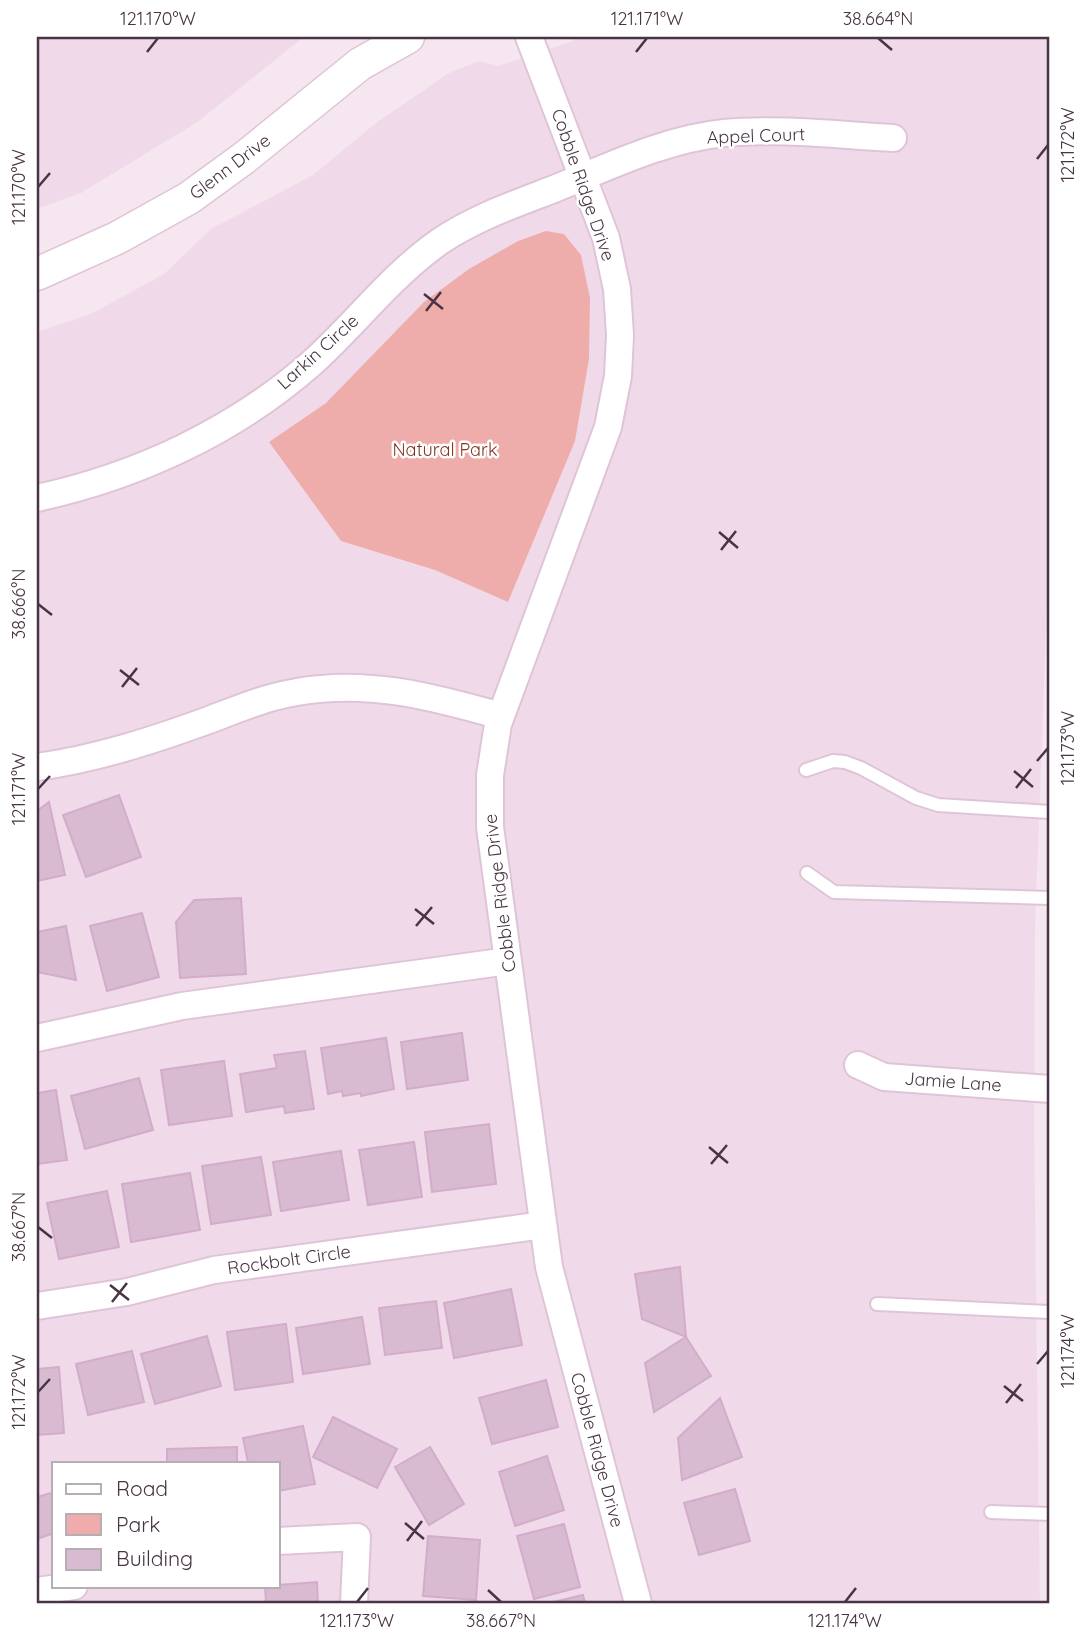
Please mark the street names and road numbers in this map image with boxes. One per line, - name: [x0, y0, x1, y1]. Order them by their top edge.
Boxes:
- street label: Cobble Ridge Drive: [547, 106, 620, 264]
- street label: Appel Court: [706, 122, 806, 149]
- street label: Glenn Drive: [185, 129, 275, 205]
- street label: Larkin Circle: [272, 309, 363, 394]
- street label: Cobble Ridge Drive: [478, 812, 521, 974]
- street label: Jamie Lane: [904, 1067, 1003, 1096]
- street label: Rockbolt Circle: [226, 1239, 352, 1280]
- street label: Cobble Ridge Drive: [566, 1370, 629, 1530]

